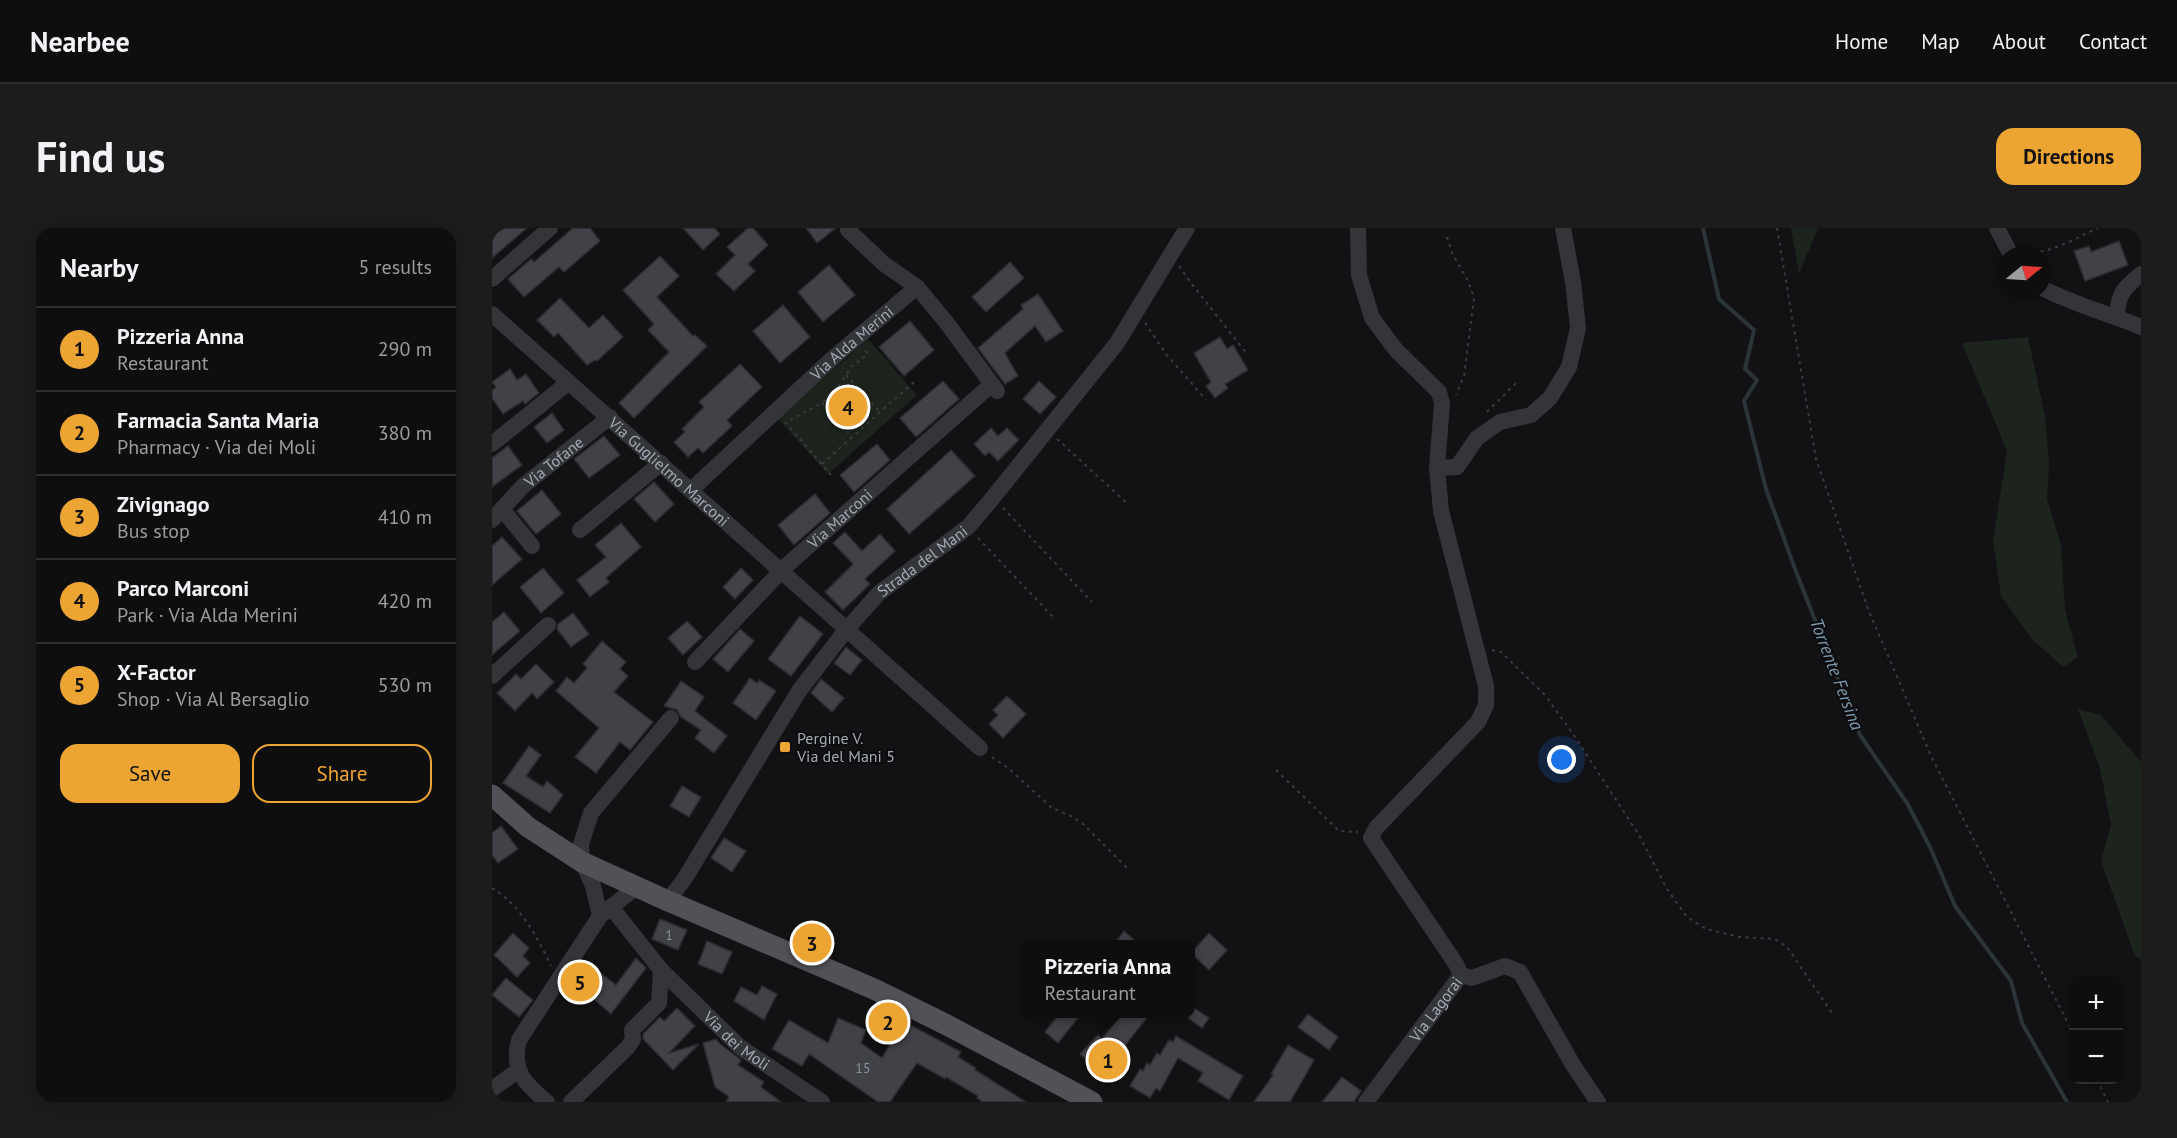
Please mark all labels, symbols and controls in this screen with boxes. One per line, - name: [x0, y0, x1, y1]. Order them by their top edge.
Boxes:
- text: Nearbee: [30, 23, 130, 60]
- text: Home: [1835, 28, 1888, 55]
- text: Map: [1921, 28, 1960, 55]
- text: About: [1993, 28, 2046, 55]
- text: Contact: [2079, 28, 2147, 55]
- button: Directions: [1996, 128, 2141, 185]
- text: Find us: [36, 129, 165, 184]
- north arrow: [1997, 246, 2051, 300]
- text: Nearby: [60, 251, 138, 284]
- text: 5 results: [359, 254, 432, 280]
- street label: Via Alda Merini: [805, 301, 897, 385]
- text: Pizzeria Anna: [117, 322, 244, 350]
- text: 1: [74, 336, 85, 362]
- text: 290 m: [378, 336, 432, 362]
- text: Restaurant: [117, 350, 208, 376]
- pin: 4: [828, 384, 868, 429]
- text: Farmacia Santa Maria: [117, 406, 319, 434]
- street label: Via Guglielmo Marconi: [604, 412, 734, 530]
- text: 2: [74, 420, 85, 446]
- text: 380 m: [378, 420, 432, 446]
- street label: Via Tofane: [519, 432, 587, 492]
- text: Pharmacy · Via dei Moli: [117, 434, 316, 460]
- street label: Via Marconi: [802, 484, 876, 553]
- text: Zivignago: [117, 490, 210, 518]
- text: 3: [74, 504, 85, 530]
- text: 410 m: [378, 504, 432, 530]
- text: Bus stop: [117, 518, 190, 544]
- street label: Strada del Mani: [873, 521, 971, 601]
- text: Parco Marconi: [117, 574, 249, 602]
- text: 4: [74, 588, 85, 614]
- text: 420 m: [378, 588, 432, 614]
- text: Park · Via Alda Merini: [117, 602, 298, 628]
- water label: Torrente Fersina: [1805, 615, 1869, 733]
- text: X-Factor: [117, 658, 196, 686]
- text: 5: [74, 672, 85, 698]
- text: 530 m: [378, 672, 432, 698]
- text: Shop · Via Al Bersaglio: [117, 686, 309, 712]
- place label: Pergine V. Via del Mani 5: [796, 728, 895, 766]
- marker: Pergine V. Via del Mani 5: [778, 740, 792, 754]
- button: Save: [60, 744, 240, 803]
- button: Share: [252, 744, 432, 803]
- your location: [1547, 745, 1576, 774]
- pin: 3: [792, 920, 832, 966]
- house number: 1: [665, 926, 673, 944]
- popup: [1021, 940, 1195, 1018]
- text: Pizzeria Anna: [1044, 952, 1172, 980]
- pin: 5: [560, 960, 599, 1005]
- street label: Via Lagorai: [1404, 973, 1466, 1046]
- map controls: [2069, 976, 2123, 1084]
- button: +: [2069, 976, 2123, 1030]
- text: Restaurant: [1044, 980, 1136, 1006]
- pin: 2: [868, 1000, 908, 1044]
- street label: Via dei Moli: [698, 1006, 774, 1074]
- button: −: [2069, 1030, 2123, 1084]
- pin: 1: [1088, 1038, 1128, 1082]
- house number: 15: [855, 1059, 871, 1077]

